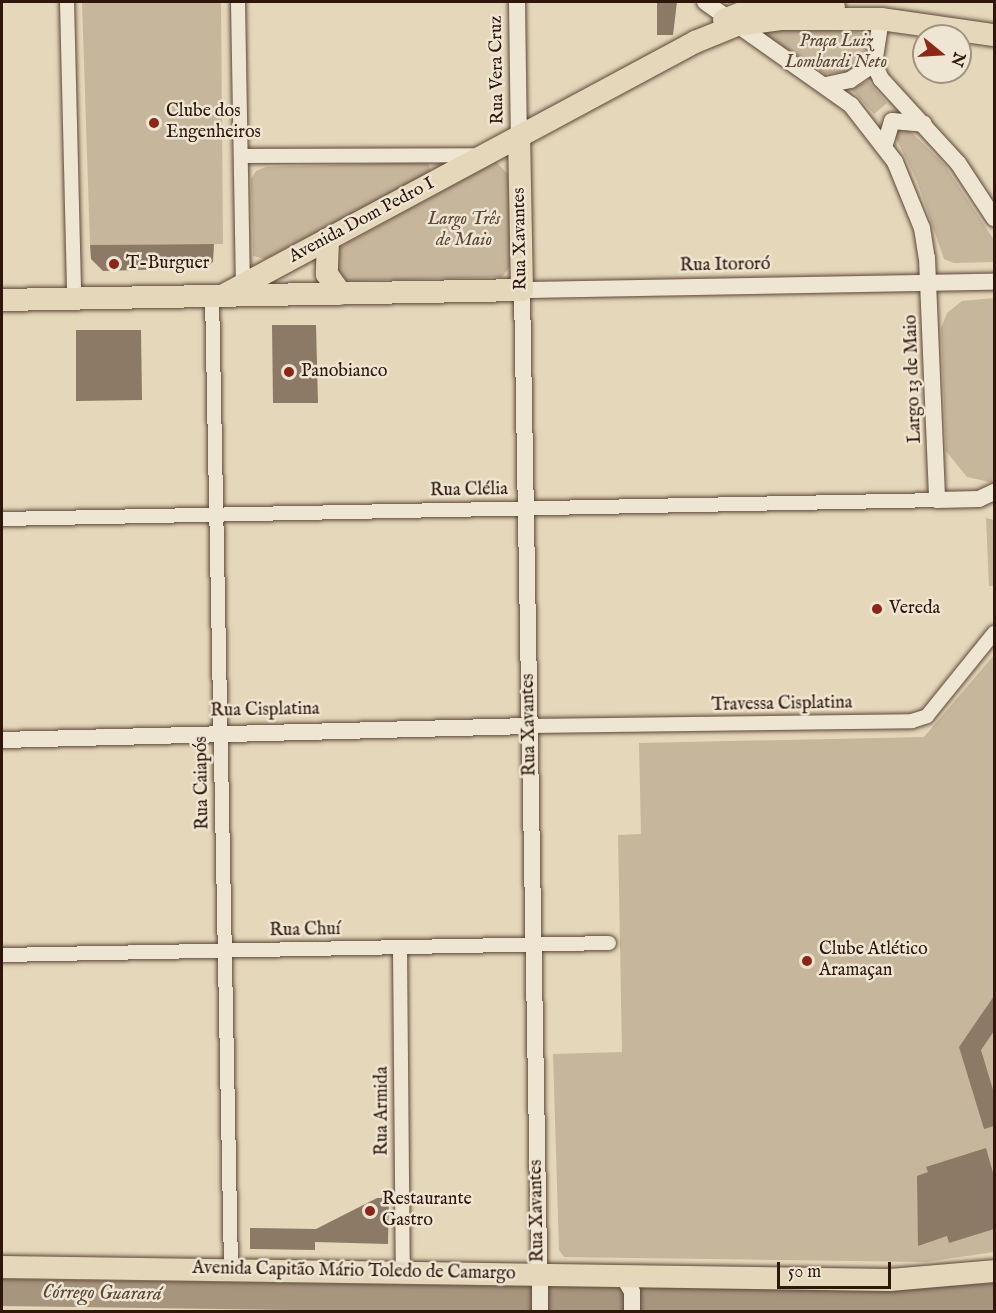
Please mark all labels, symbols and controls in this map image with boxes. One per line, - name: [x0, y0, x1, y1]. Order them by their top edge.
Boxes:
- street label: Rua Vera Cruz: [486, 15, 510, 125]
- north arrow: [912, 24, 972, 84]
- park label: Praça Luiz Lombardi Neto: [785, 32, 887, 74]
- text: N: [946, 49, 969, 69]
- place label: Clube dos Engenheiros: [166, 102, 261, 144]
- marker: Clube dos Engenheiros: [147, 116, 161, 130]
- street label: Avenida Dom Pedro I: [286, 174, 438, 268]
- street label: Rua Xavantes: [509, 187, 533, 291]
- park label: Largo Três de Maio: [428, 210, 500, 252]
- place label: T-Burguer: [126, 253, 209, 275]
- street label: Rua Itororó: [680, 254, 770, 278]
- marker: T-Burguer: [107, 257, 121, 271]
- street label: Largo 13 de Maio: [901, 314, 927, 444]
- place label: Panobianco: [301, 361, 388, 383]
- marker: Panobianco: [282, 365, 296, 379]
- street label: Rua Clélia: [430, 480, 508, 502]
- place label: Vereda: [889, 598, 940, 620]
- marker: Vereda: [870, 602, 884, 616]
- street label: Rua Xavantes: [518, 673, 542, 777]
- street label: Travessa Cisplatina: [711, 693, 853, 717]
- street label: Rua Cisplatina: [210, 699, 320, 723]
- street label: Rua Caiapós: [191, 736, 215, 830]
- street label: Rua Chuí: [269, 920, 341, 942]
- place label: Clube Atlético Aramaçan: [819, 940, 928, 982]
- marker: Clube Atlético Aramaçan: [800, 954, 814, 968]
- street label: Rua Armida: [372, 1066, 394, 1156]
- street label: Rua Xavantes: [526, 1159, 550, 1263]
- place label: Restaurante Gastro: [382, 1190, 472, 1232]
- marker: Restaurante Gastro: [363, 1204, 377, 1218]
- scale bar: [780, 1250, 894, 1288]
- street label: Avenida Capitão Mário Toledo de Camargo: [192, 1258, 516, 1286]
- text: 50 m: [788, 1261, 821, 1284]
- water label: Córrego Guarará: [42, 1280, 162, 1306]

